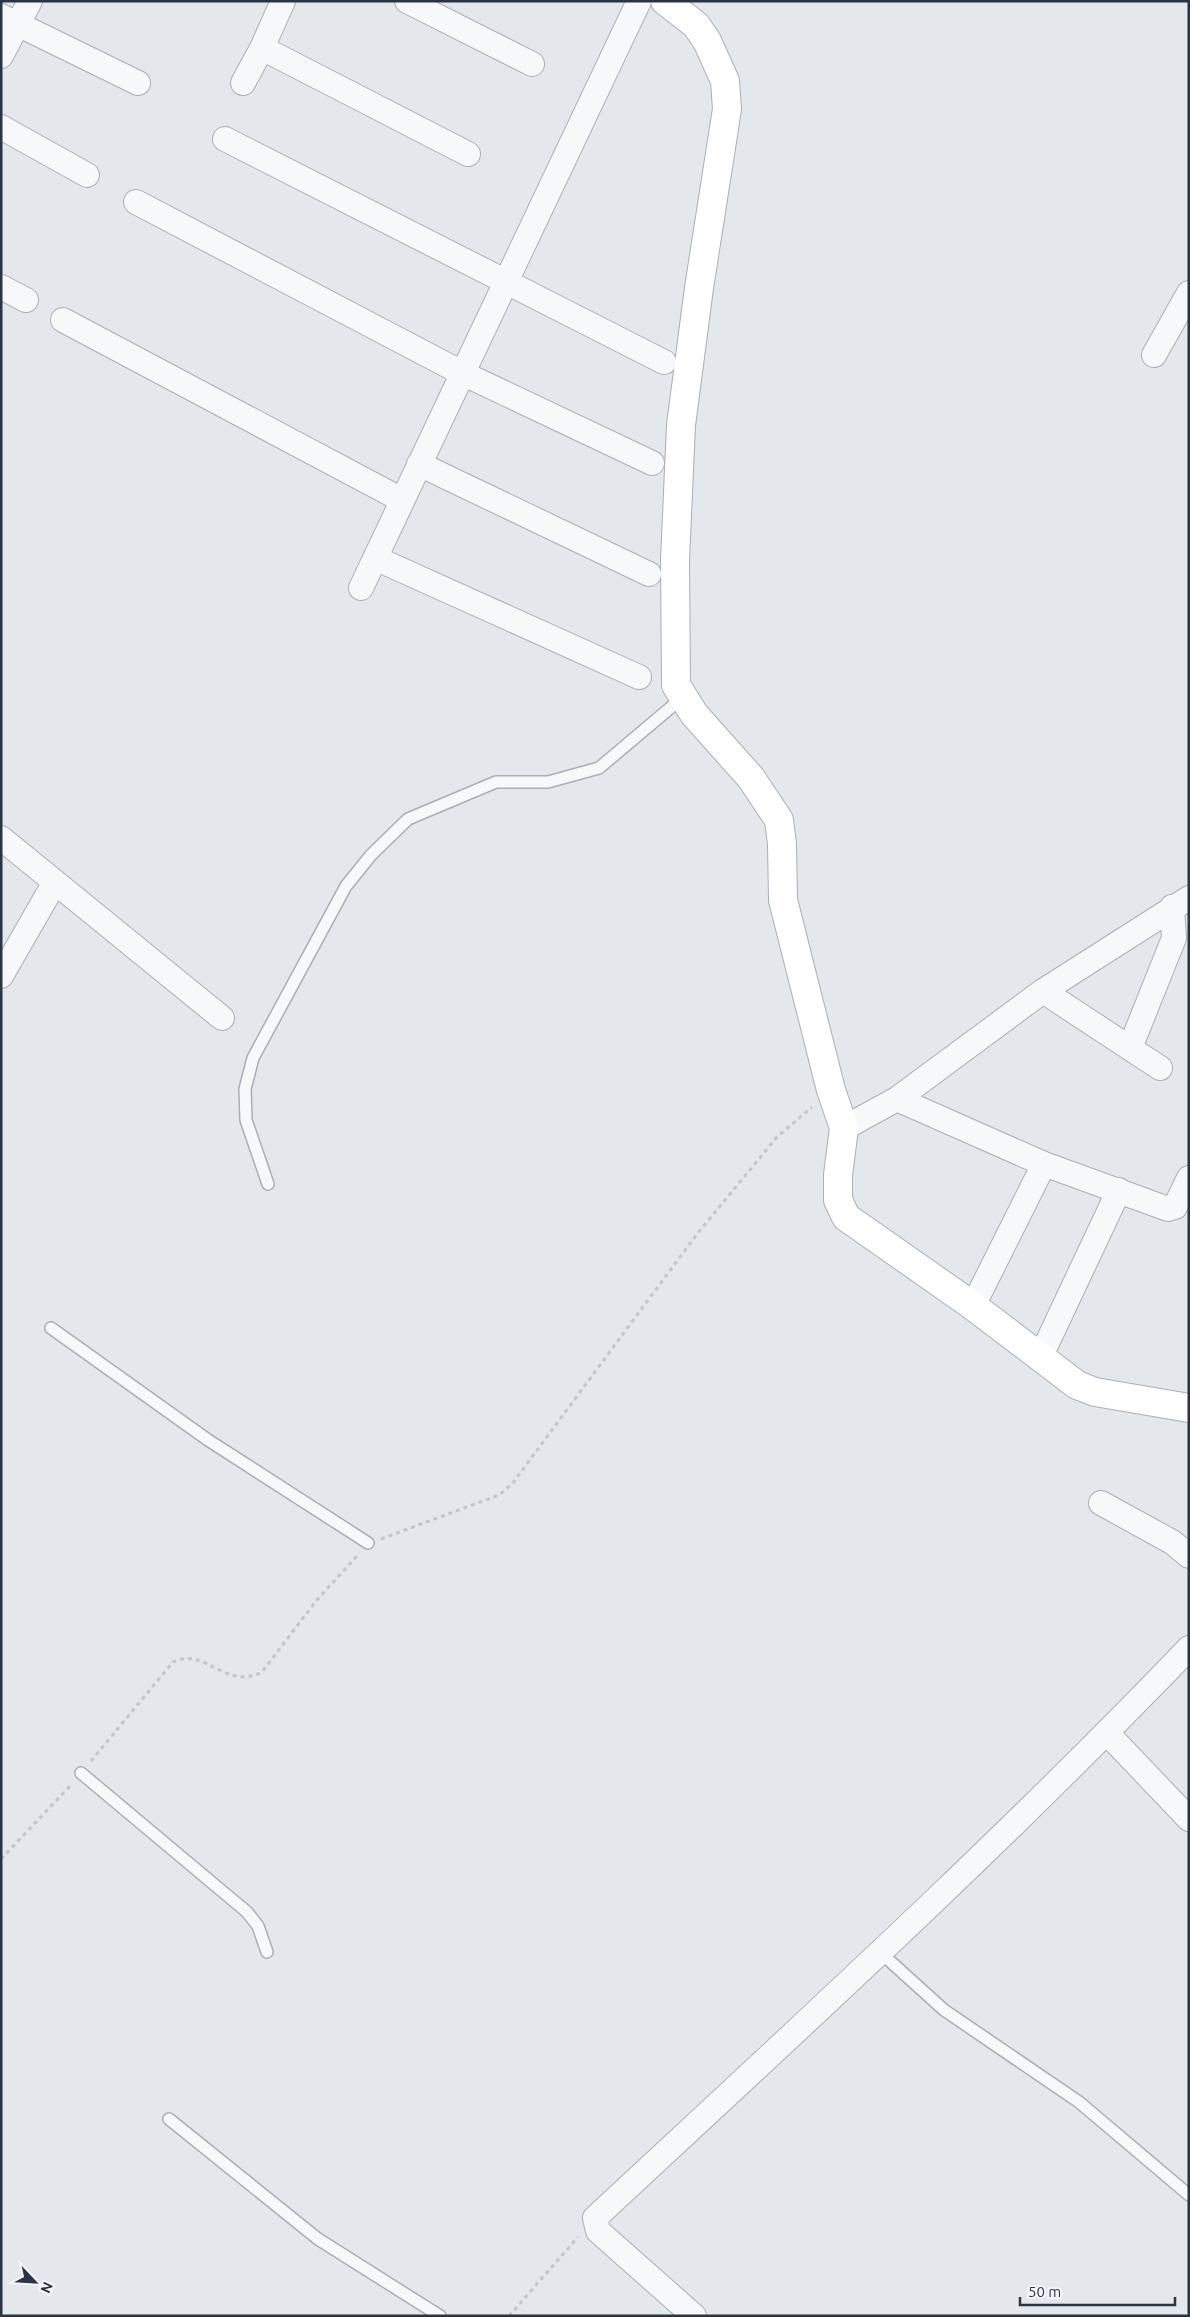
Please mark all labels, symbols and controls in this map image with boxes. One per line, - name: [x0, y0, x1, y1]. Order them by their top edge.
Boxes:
- north arrow: [10, 2257, 60, 2307]
- scale bar: [1020, 2274, 1175, 2306]
- text: N: [37, 2279, 56, 2296]
- text: 50 m: [1028, 2283, 1061, 2300]

